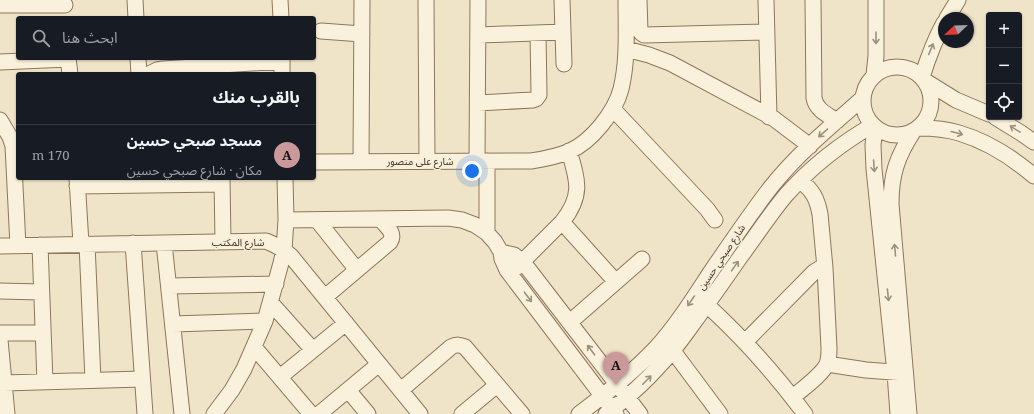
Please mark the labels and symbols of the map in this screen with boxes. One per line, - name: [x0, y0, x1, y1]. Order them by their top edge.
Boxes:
- north arrow: [938, 12, 974, 48]
- one-way arrow: [872, 31, 880, 44]
- one-way arrow: [928, 44, 935, 56]
- one-way arrow: [1010, 125, 1021, 133]
- one-way arrow: [818, 129, 829, 138]
- one-way arrow: [951, 130, 964, 137]
- street label: شارع على منصور: [386, 154, 453, 169]
- one-way arrow: [871, 159, 878, 172]
- your location: [462, 161, 482, 181]
- street label: شارع صبحي حسين: [694, 221, 749, 293]
- street label: شارع المكتب: [212, 235, 264, 250]
- one-way arrow: [891, 244, 898, 257]
- one-way arrow: [731, 261, 739, 272]
- one-way arrow: [884, 288, 891, 301]
- one-way arrow: [524, 291, 532, 302]
- one-way arrow: [687, 295, 695, 307]
- one-way arrow: [586, 344, 595, 355]
- pin: A: [603, 352, 629, 385]
- one-way arrow: [642, 375, 652, 384]

